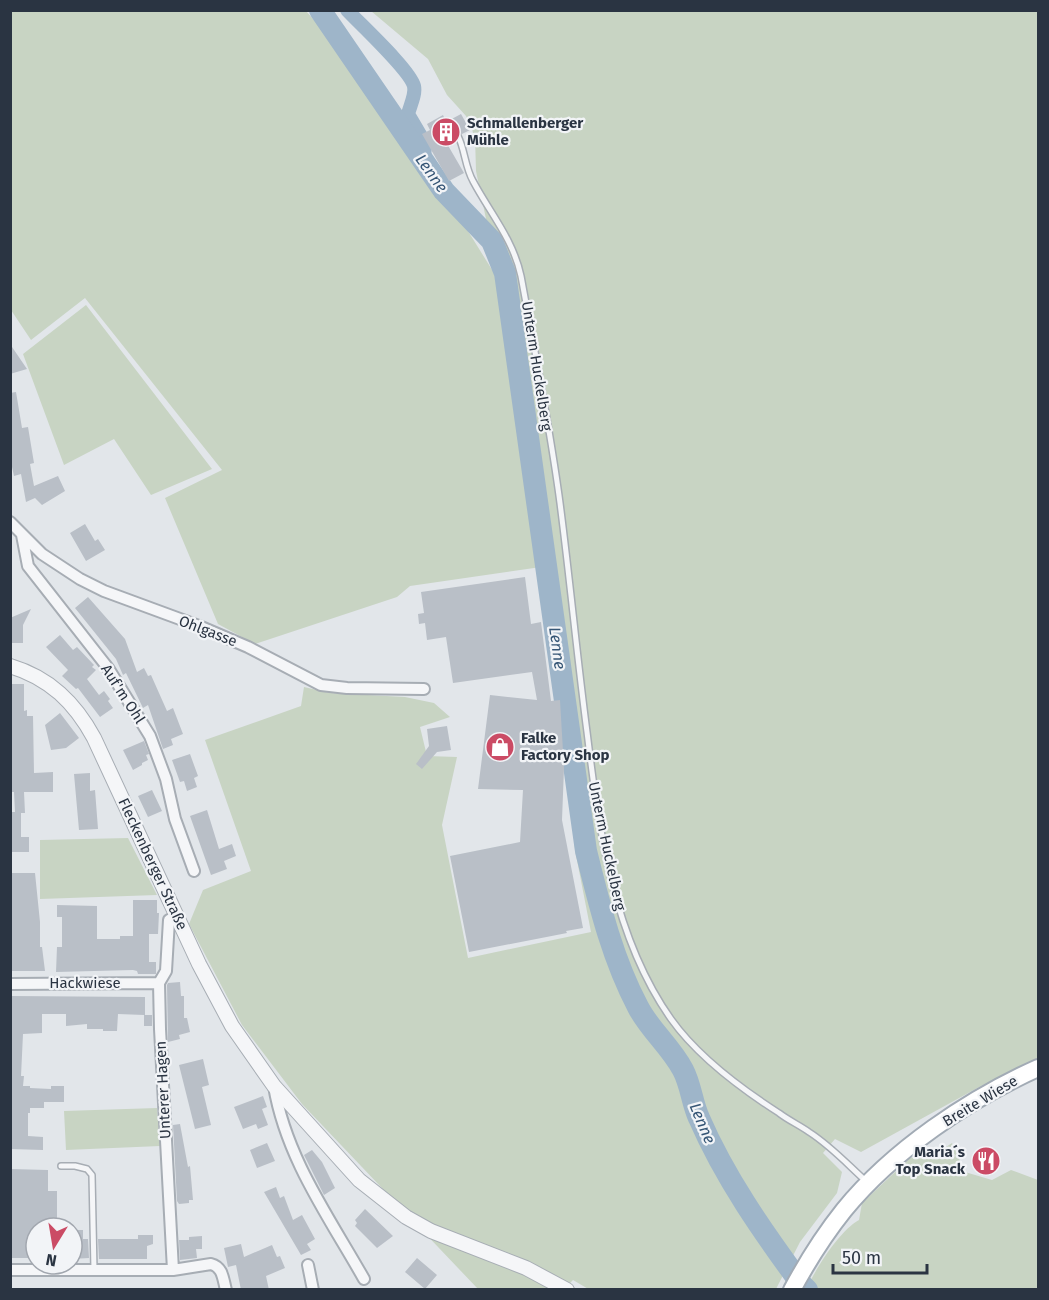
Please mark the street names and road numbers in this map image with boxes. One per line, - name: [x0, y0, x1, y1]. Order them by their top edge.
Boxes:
- street label: Unterm Huckelberg: [518, 300, 556, 432]
- street label: Ohlgasse: [176, 612, 240, 650]
- street label: Auf'm Ohl: [97, 661, 149, 728]
- street label: Unterm Huckelberg: [585, 780, 630, 912]
- street label: Fleckenberger Straße: [114, 795, 192, 933]
- street label: Hackwiese: [49, 974, 121, 992]
- street label: Unterer Hagen: [151, 1041, 175, 1139]
- street label: Breite Wiese: [939, 1072, 1021, 1130]

